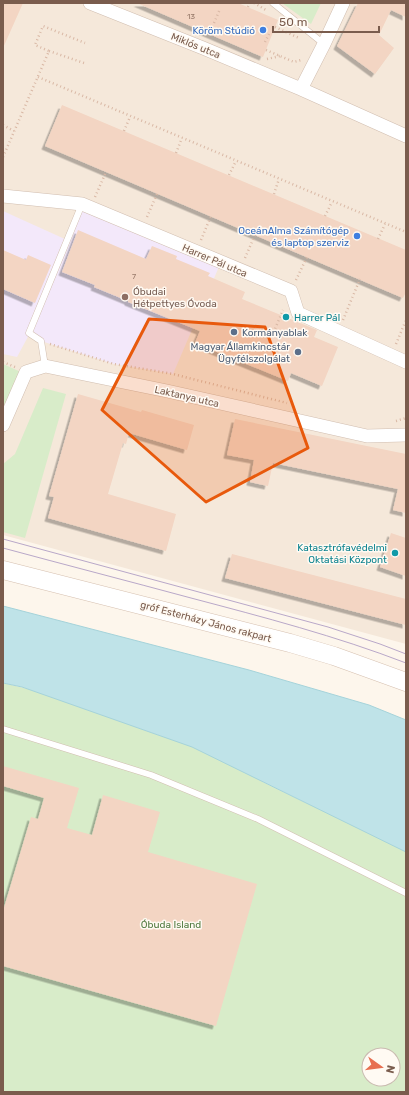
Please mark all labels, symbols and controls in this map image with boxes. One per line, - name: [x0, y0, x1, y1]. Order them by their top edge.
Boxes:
- scale bar: [273, 8, 379, 34]
- house number: 13: [187, 12, 195, 21]
- text: 50 m: [279, 15, 307, 29]
- place label: Köröm Stúdió: [193, 25, 255, 37]
- marker: Köröm Stúdió: [258, 25, 268, 35]
- street label: Miklós utca: [169, 31, 222, 61]
- place label: OceánAlma Számítógép és laptop szerviz: [238, 225, 349, 249]
- marker: OceánAlma Számítógép és laptop szerviz: [352, 231, 362, 241]
- street label: Harrer Pál utca: [180, 242, 249, 280]
- house number: 7: [132, 272, 136, 281]
- place label: Óbudai Hétpettyes Óvoda: [133, 286, 217, 310]
- marker: Óbudai Hétpettyes Óvoda: [120, 292, 130, 302]
- marker: Harrer Pál: [281, 312, 291, 322]
- place label: Harrer Pál: [294, 312, 340, 324]
- marker: Kormányablak: [229, 327, 239, 337]
- place label: Kormányablak: [242, 327, 308, 339]
- place label: Magyar Államkincstár Ügyfélszolgálat: [191, 341, 290, 365]
- marker: Magyar Államkincstár Ügyfélszolgálat: [293, 347, 303, 357]
- street label: Laktanya utca: [153, 384, 220, 410]
- place label: Katasztrófavédelmi Oktatási Központ: [297, 542, 387, 566]
- marker: Katasztrófavédelmi Oktatási Központ: [390, 548, 400, 558]
- street label: gróf Esterházy János rakpart: [139, 599, 273, 645]
- park label: Óbuda Island: [141, 919, 201, 931]
- north arrow: [361, 1047, 401, 1087]
- text: N: [383, 1064, 397, 1075]

